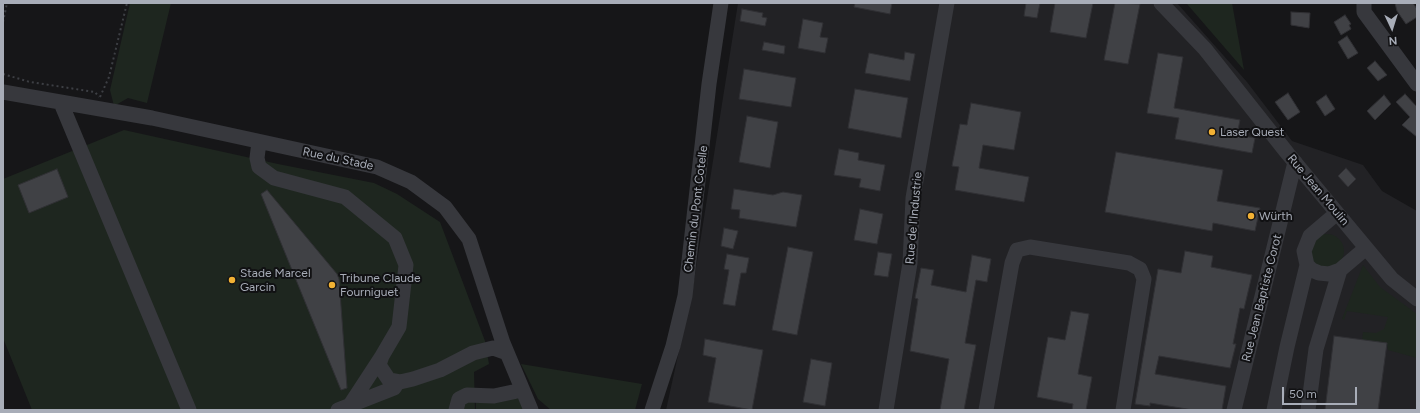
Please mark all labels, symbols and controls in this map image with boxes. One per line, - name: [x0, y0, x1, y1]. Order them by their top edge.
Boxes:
- north arrow: [1372, 8, 1412, 48]
- text: N: [1388, 34, 1398, 47]
- place label: Laser Quest: [1220, 125, 1284, 139]
- marker: Laser Quest: [1207, 127, 1217, 137]
- street label: Rue du Stade: [301, 144, 375, 174]
- street label: Chemin du Pont Cotelle: [681, 145, 711, 273]
- street label: Rue Jean Moulin: [1284, 152, 1352, 228]
- street label: Rue de l'Industrie: [903, 171, 925, 265]
- place label: Würth: [1259, 209, 1292, 223]
- marker: Würth: [1246, 211, 1256, 221]
- street label: Rue Jean Baptiste Corot: [1239, 233, 1285, 363]
- place label: Stade Marcel Garcin: [240, 266, 311, 294]
- place label: Tribune Claude Fourniguet: [340, 271, 421, 299]
- marker: Stade Marcel Garcin: [227, 275, 237, 285]
- marker: Tribune Claude Fourniguet: [327, 280, 337, 290]
- scale bar: [1284, 379, 1359, 405]
- text: 50 m: [1289, 387, 1317, 401]

